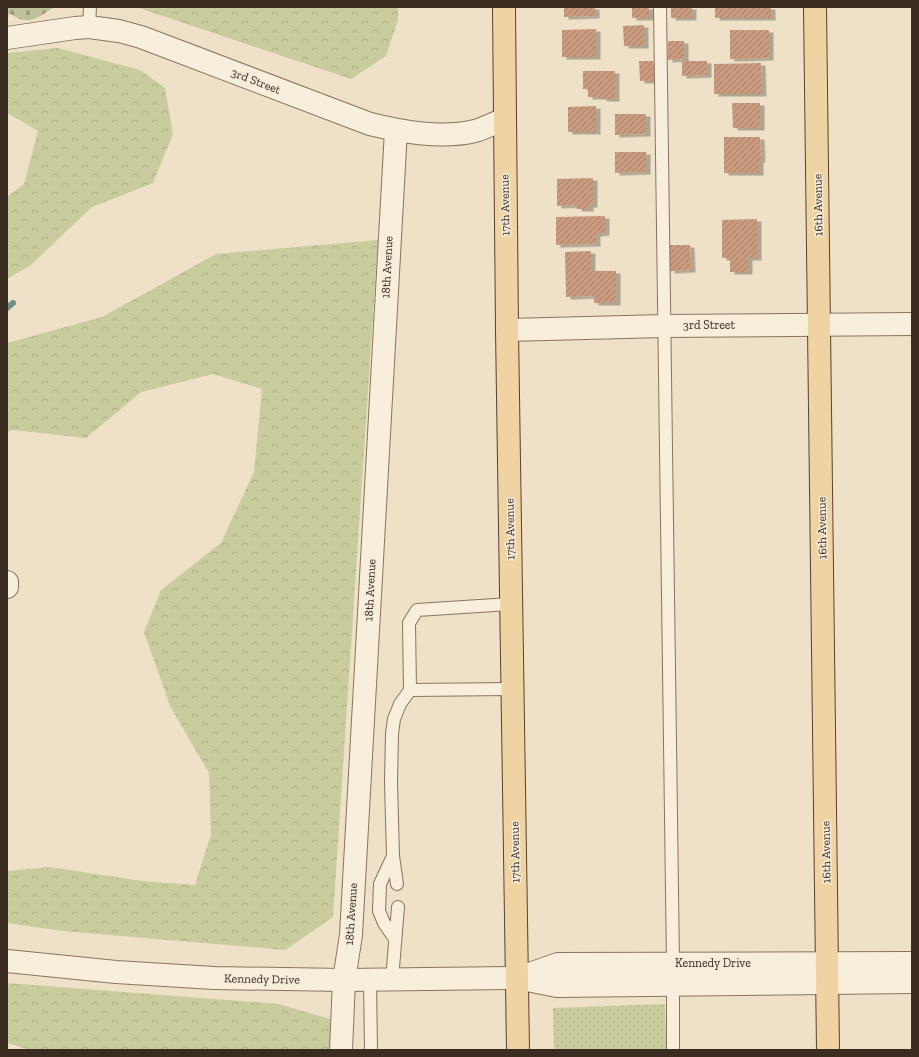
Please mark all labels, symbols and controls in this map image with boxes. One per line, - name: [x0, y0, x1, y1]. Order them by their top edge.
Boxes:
- street label: 3rd Street: [229, 65, 283, 97]
- street label: 16th Avenue: [810, 173, 826, 236]
- street label: 17th Avenue: [497, 174, 513, 236]
- street label: 18th Avenue: [378, 235, 396, 299]
- street label: 3rd Street: [683, 318, 735, 332]
- street label: 16th Avenue: [814, 496, 830, 559]
- street label: 17th Avenue: [502, 498, 518, 560]
- street label: 18th Avenue: [361, 558, 379, 622]
- street label: 16th Avenue: [818, 820, 834, 883]
- street label: 17th Avenue: [507, 821, 523, 883]
- street label: 18th Avenue: [342, 882, 360, 946]
- street label: Kennedy Drive: [675, 956, 751, 970]
- street label: Kennedy Drive: [224, 971, 300, 987]

